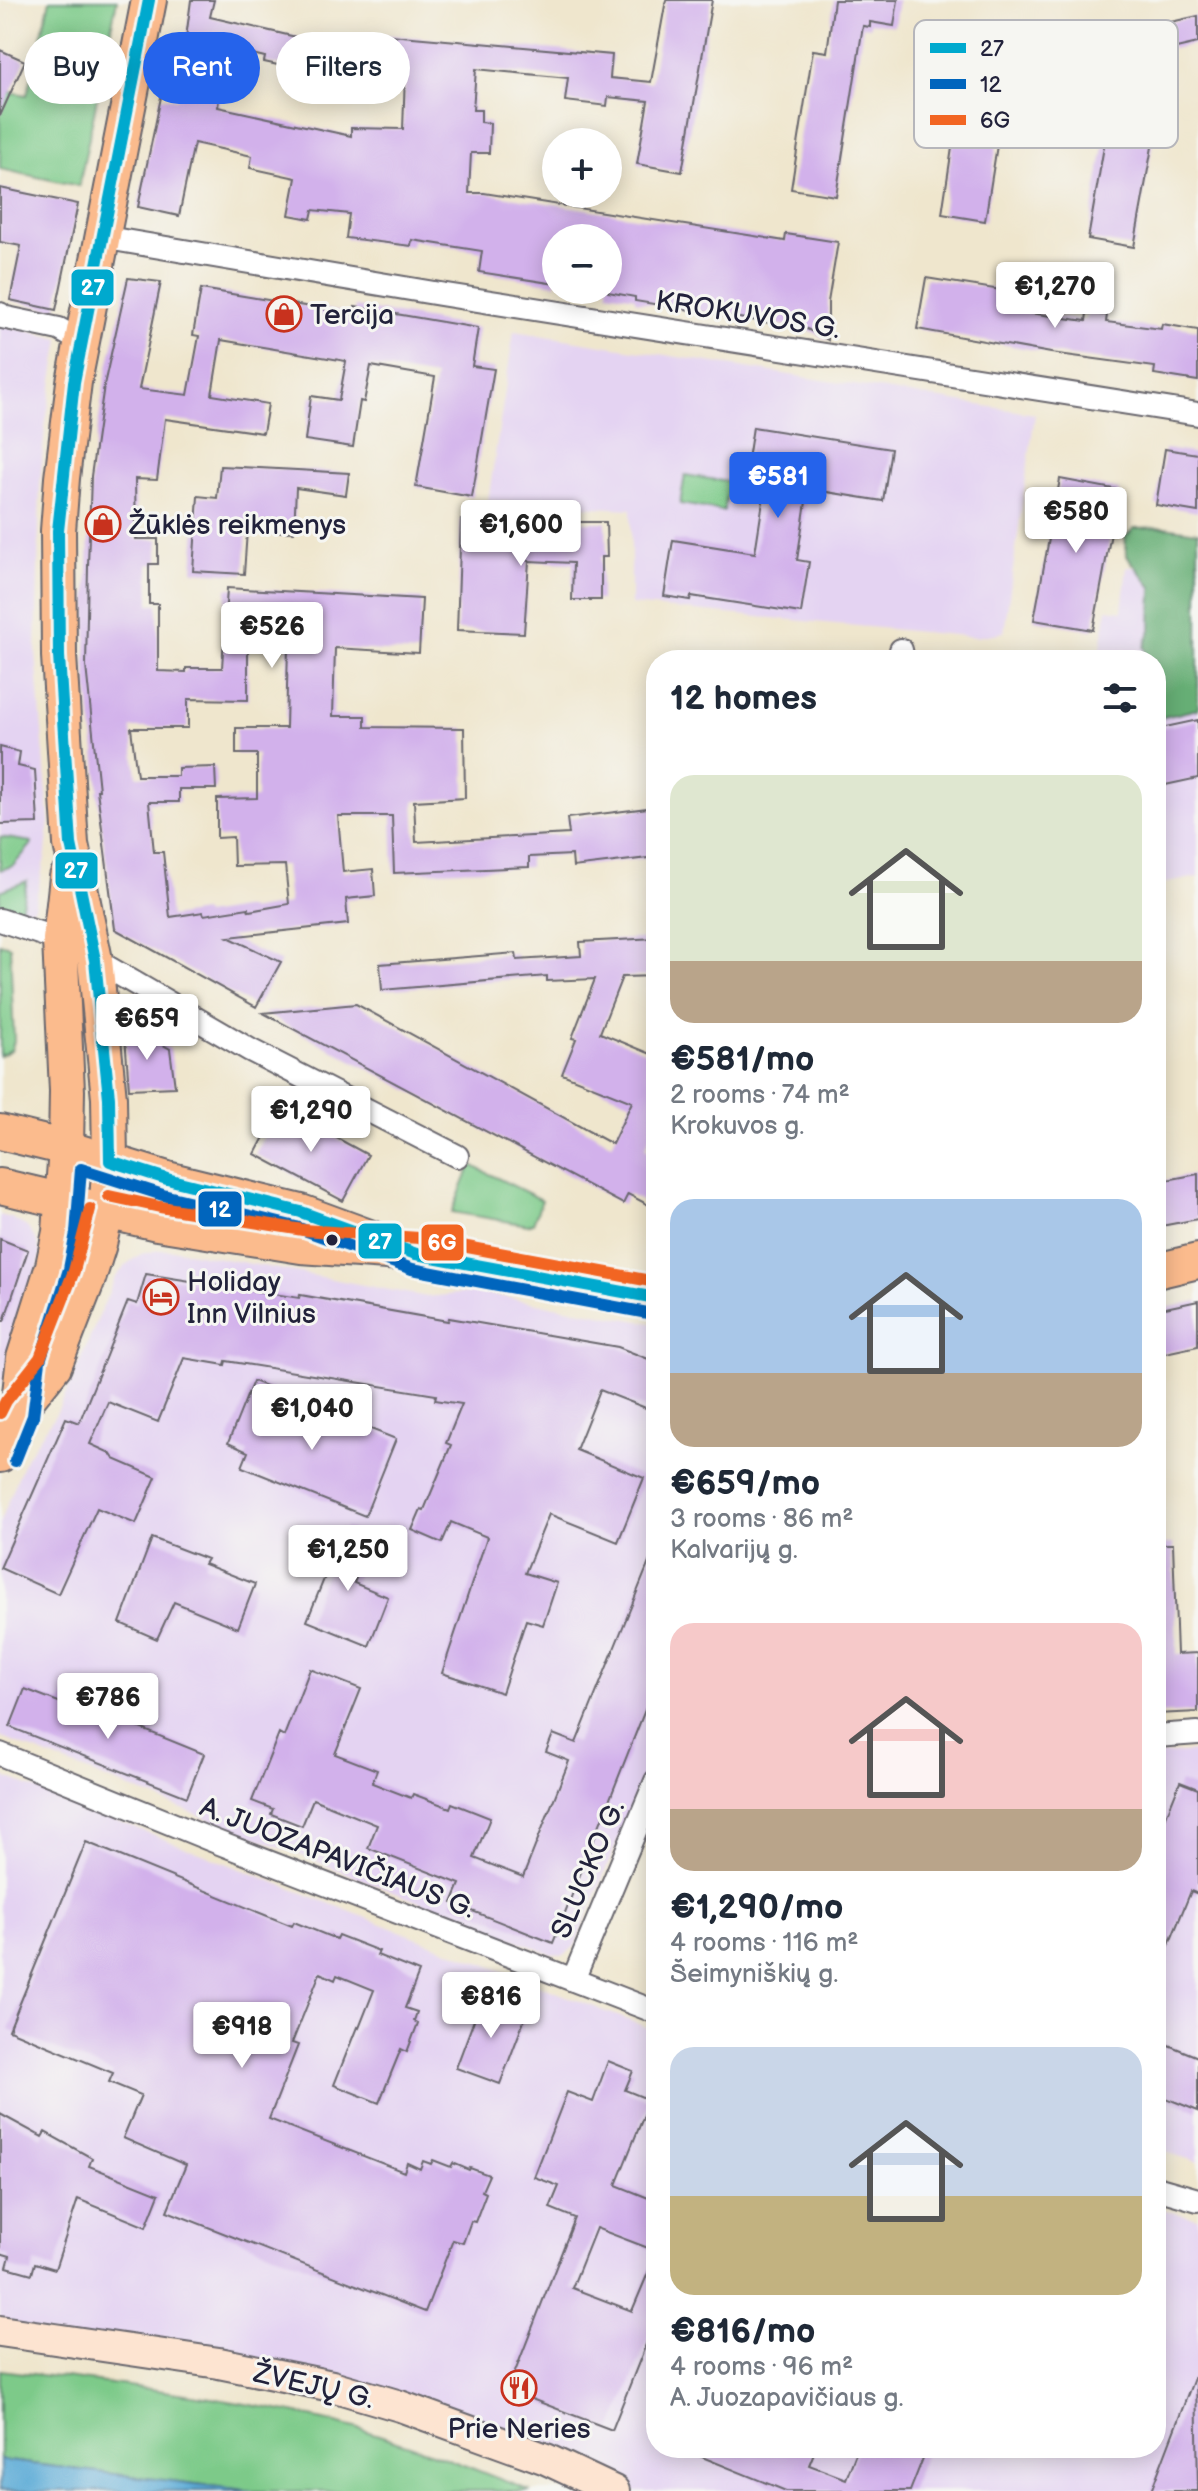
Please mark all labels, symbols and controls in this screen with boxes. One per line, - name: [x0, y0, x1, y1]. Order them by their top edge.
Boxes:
- legend: [914, 20, 1178, 148]
- chip: Buy: [24, 32, 127, 104]
- chip: Rent: [143, 32, 260, 104]
- chip: Filters: [276, 32, 410, 104]
- text: 27: [980, 36, 1004, 63]
- text: 12: [980, 72, 1002, 99]
- text: 6G: [980, 108, 1010, 135]
- map controls: [542, 128, 622, 304]
- button: +: [542, 128, 622, 208]
- button: −: [542, 224, 622, 304]
- pin: €1,270: [990, 262, 1120, 330]
- line badge: 27: [70, 268, 115, 307]
- text: €1,270: [1014, 272, 1096, 303]
- text: 27: [81, 275, 105, 302]
- street label: KROKUVOS G.: [653, 285, 842, 346]
- shop icon: Tercija: [265, 295, 303, 333]
- place label: Tercija: [310, 299, 394, 332]
- pin: €581: [731, 452, 825, 520]
- text: €581: [747, 462, 809, 493]
- pin: €580: [1029, 487, 1123, 555]
- text: €580: [1043, 497, 1109, 528]
- pin: €1,600: [456, 500, 586, 568]
- shop icon: Žūklės reikmenys: [84, 505, 122, 543]
- place label: Žūklės reikmenys: [128, 508, 346, 542]
- text: €1,600: [479, 510, 563, 541]
- pin: €526: [225, 602, 319, 670]
- text: €526: [239, 612, 305, 643]
- icon: filters: [1098, 676, 1142, 720]
- text: 12 homes: [670, 678, 817, 719]
- icon: home: [834, 827, 978, 971]
- line badge: 27: [54, 851, 99, 890]
- text: 27: [64, 858, 88, 885]
- pin: €659: [100, 994, 194, 1062]
- text: €659: [114, 1004, 180, 1035]
- text: €581/mo: [670, 1039, 814, 1080]
- text: 2 rooms · 74 m²: [670, 1080, 850, 1111]
- pin: €1,290: [246, 1086, 376, 1154]
- text: €1,290: [269, 1096, 353, 1127]
- text: Krokuvos g.: [670, 1111, 804, 1142]
- line badge: 12: [197, 1190, 243, 1228]
- text: 12: [209, 1197, 231, 1224]
- line badge: 27: [357, 1222, 403, 1260]
- line badge: 6G: [420, 1223, 465, 1262]
- text: 27: [368, 1229, 392, 1256]
- text: 6G: [427, 1230, 457, 1257]
- unlabelled marker: [324, 1232, 340, 1248]
- icon: home: [834, 1251, 978, 1395]
- place label: Holiday Inn Vilnius: [187, 1266, 316, 1331]
- hotel icon: Holiday Inn Vilnius: [142, 1278, 180, 1316]
- pin: €1,040: [247, 1384, 377, 1452]
- text: €1,040: [270, 1394, 354, 1425]
- text: €659/mo: [670, 1463, 820, 1504]
- text: 3 rooms · 86 m²: [670, 1504, 854, 1535]
- pin: €1,250: [283, 1525, 413, 1593]
- text: €1,250: [306, 1535, 390, 1566]
- text: Kalvarijų g.: [670, 1535, 798, 1566]
- pin: €786: [61, 1673, 155, 1741]
- icon: home: [834, 1675, 978, 1819]
- text: €786: [75, 1683, 141, 1714]
- street label: A. JUOZAPAVIČIAUS G.: [195, 1789, 480, 1926]
- street label: SLUCKO G.: [545, 1796, 632, 1943]
- text: €1,290/mo: [670, 1887, 843, 1928]
- text: 4 rooms · 116 m²: [670, 1928, 858, 1959]
- text: Šeimyniškių g.: [670, 1959, 838, 1990]
- pin: €816: [444, 1972, 538, 2040]
- text: €816: [460, 1982, 522, 2013]
- pin: €918: [195, 2002, 289, 2070]
- text: €918: [211, 2012, 273, 2043]
- icon: home: [834, 2099, 978, 2243]
- text: €816/mo: [670, 2311, 815, 2352]
- text: 4 rooms · 96 m²: [670, 2352, 853, 2383]
- street label: ŽVEJŲ G.: [249, 2355, 377, 2416]
- restaurant icon: Prie Neries: [500, 2369, 538, 2407]
- text: A. Juozapavičiaus g.: [670, 2383, 904, 2414]
- place label: Prie Neries: [447, 2413, 591, 2446]

